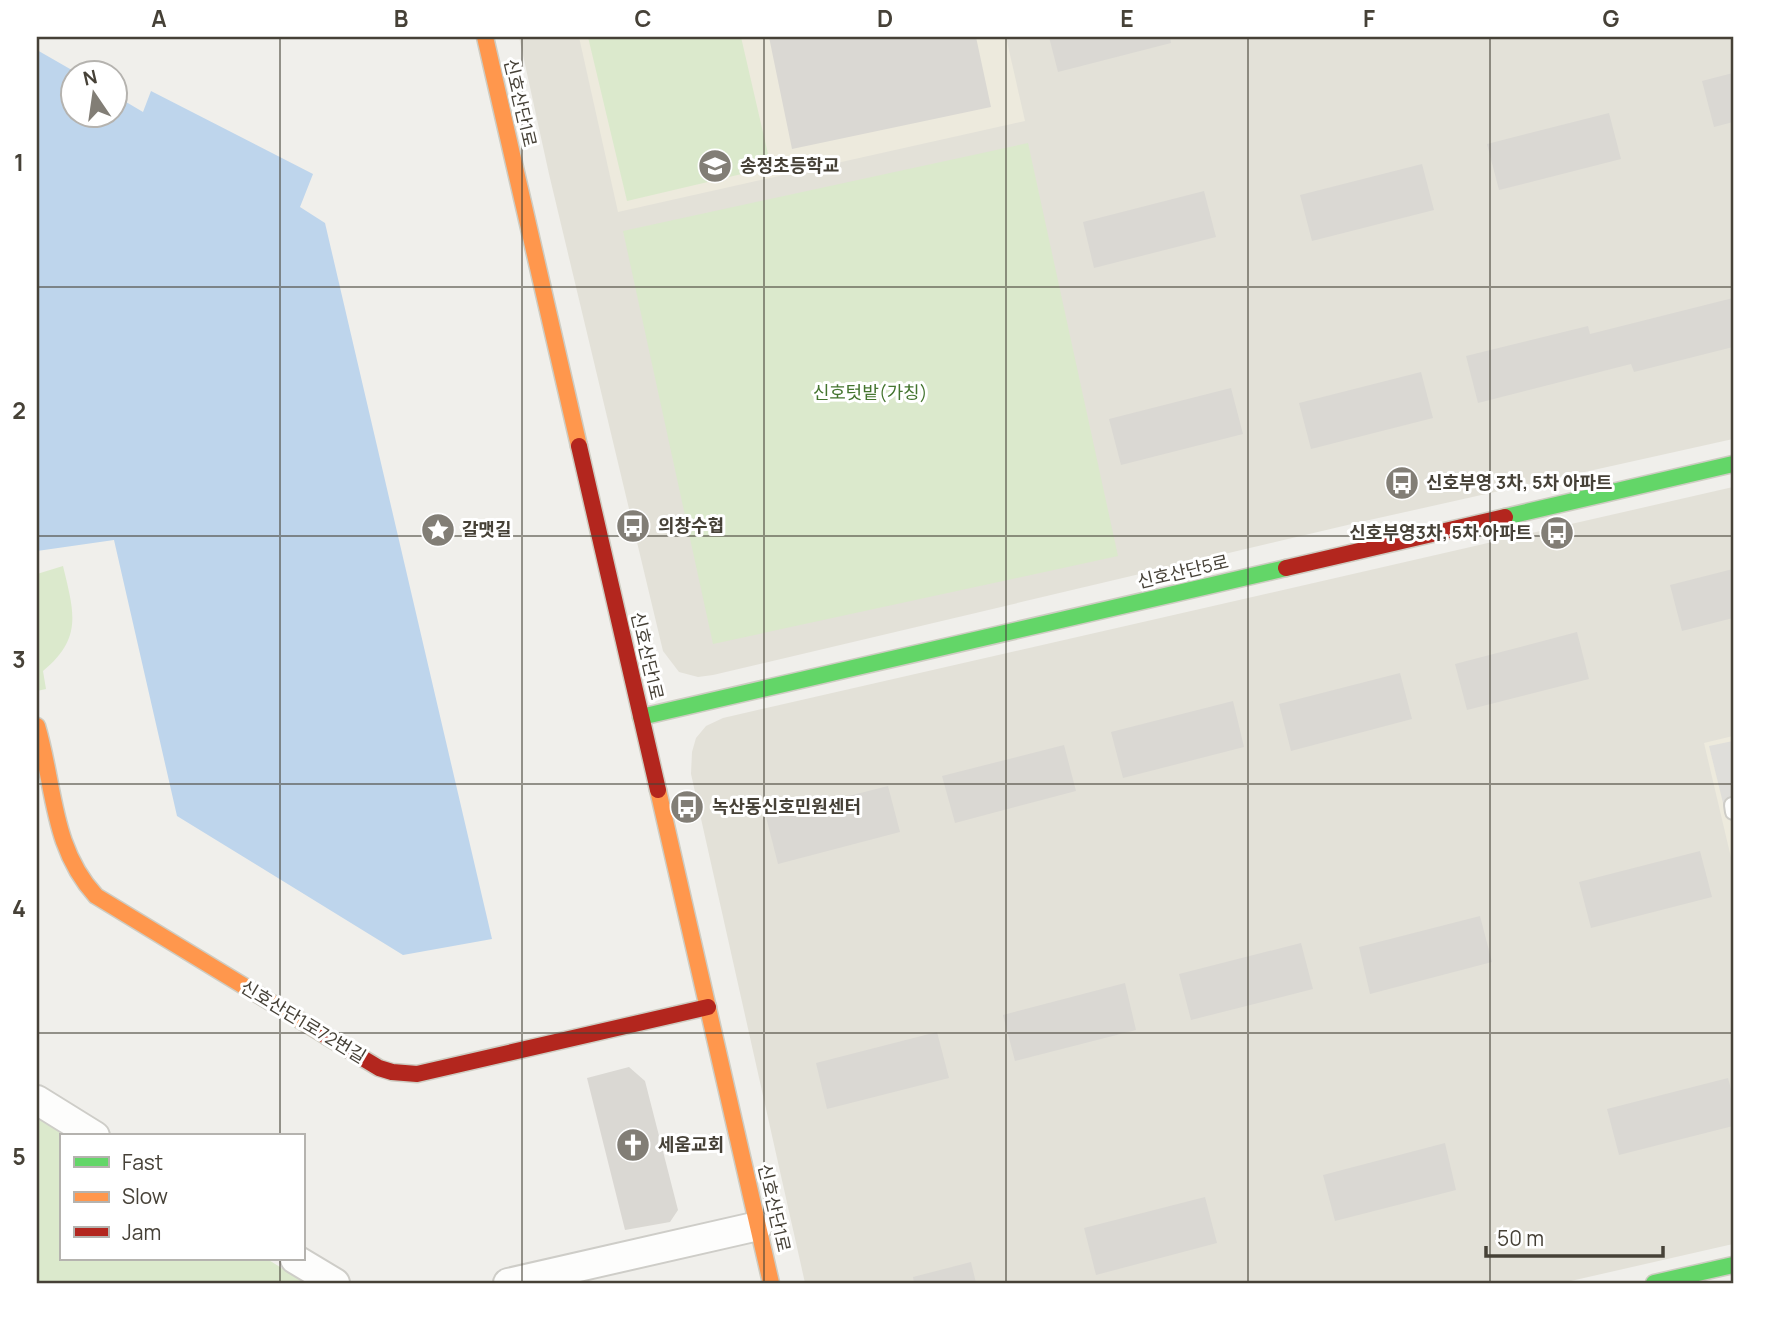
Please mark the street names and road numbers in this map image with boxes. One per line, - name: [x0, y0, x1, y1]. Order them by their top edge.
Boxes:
- street label: 신호산단1로: [499, 56, 543, 149]
- street label: 신호산단5로: [1135, 549, 1231, 593]
- street label: 신호산단1로: [626, 609, 670, 702]
- street label: 신호산단1로72번길: [236, 974, 371, 1068]
- street label: 신호산단1로: [753, 1161, 797, 1254]

